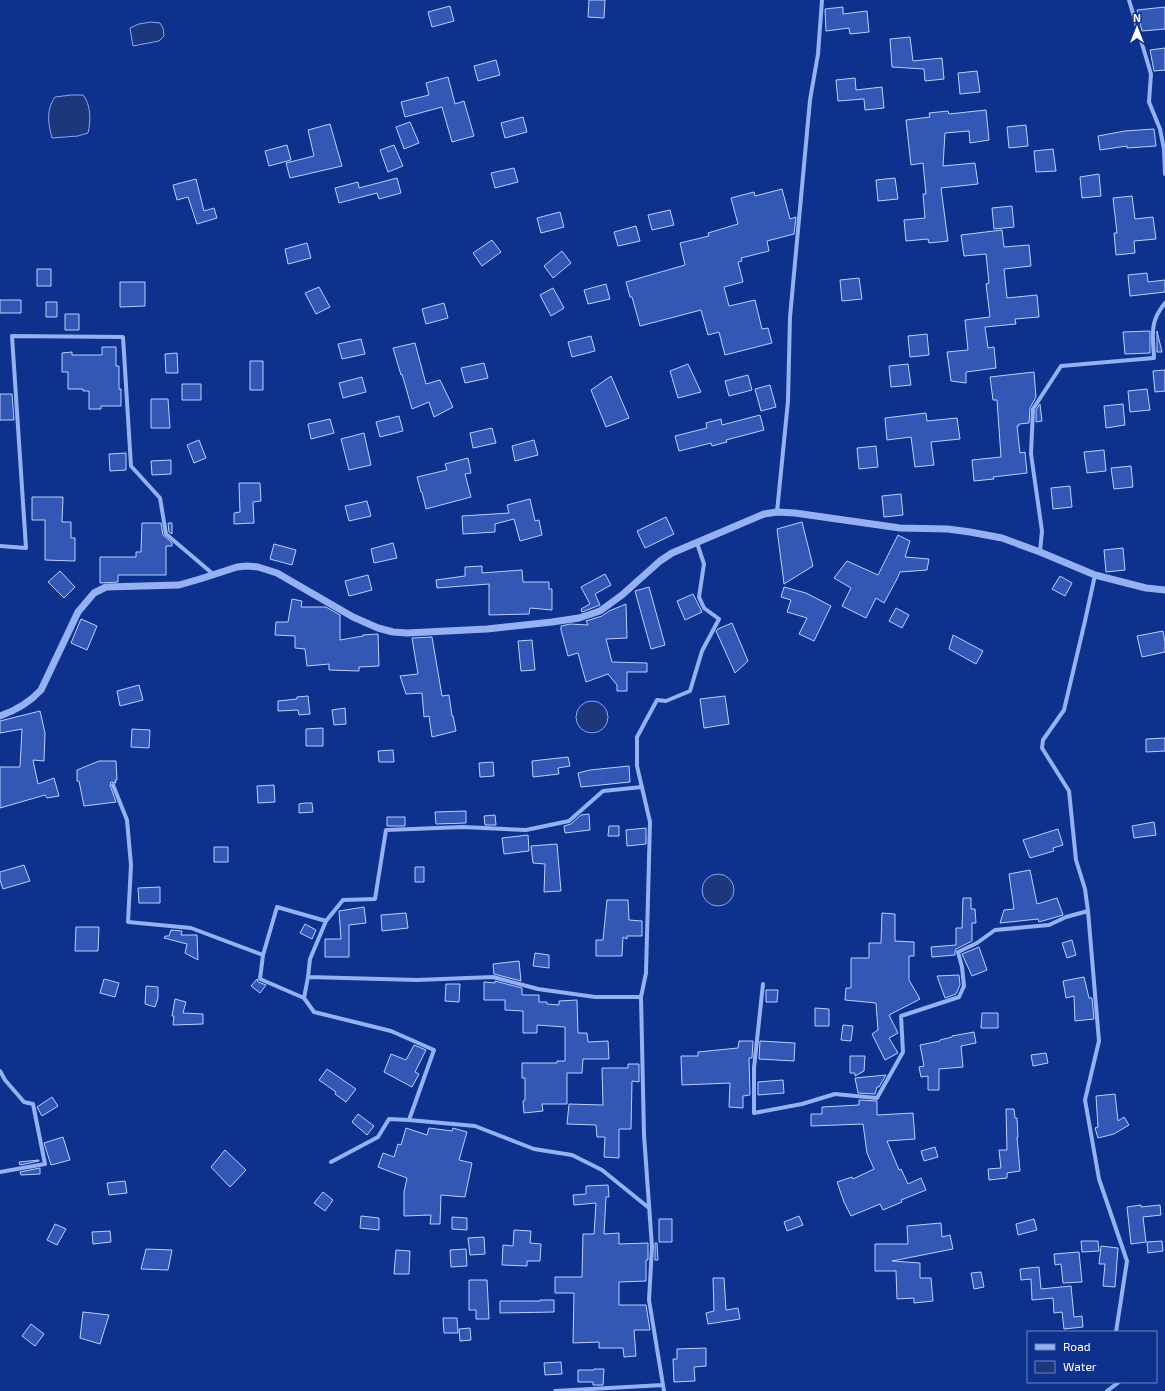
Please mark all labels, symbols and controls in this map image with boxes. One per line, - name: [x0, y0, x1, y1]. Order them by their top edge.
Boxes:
- north arrow: [1117, 8, 1157, 48]
- text: N: [1133, 11, 1141, 24]
- legend: [1027, 1331, 1157, 1383]
- text: Road: [1063, 1339, 1091, 1353]
- text: Water: [1063, 1359, 1097, 1373]

